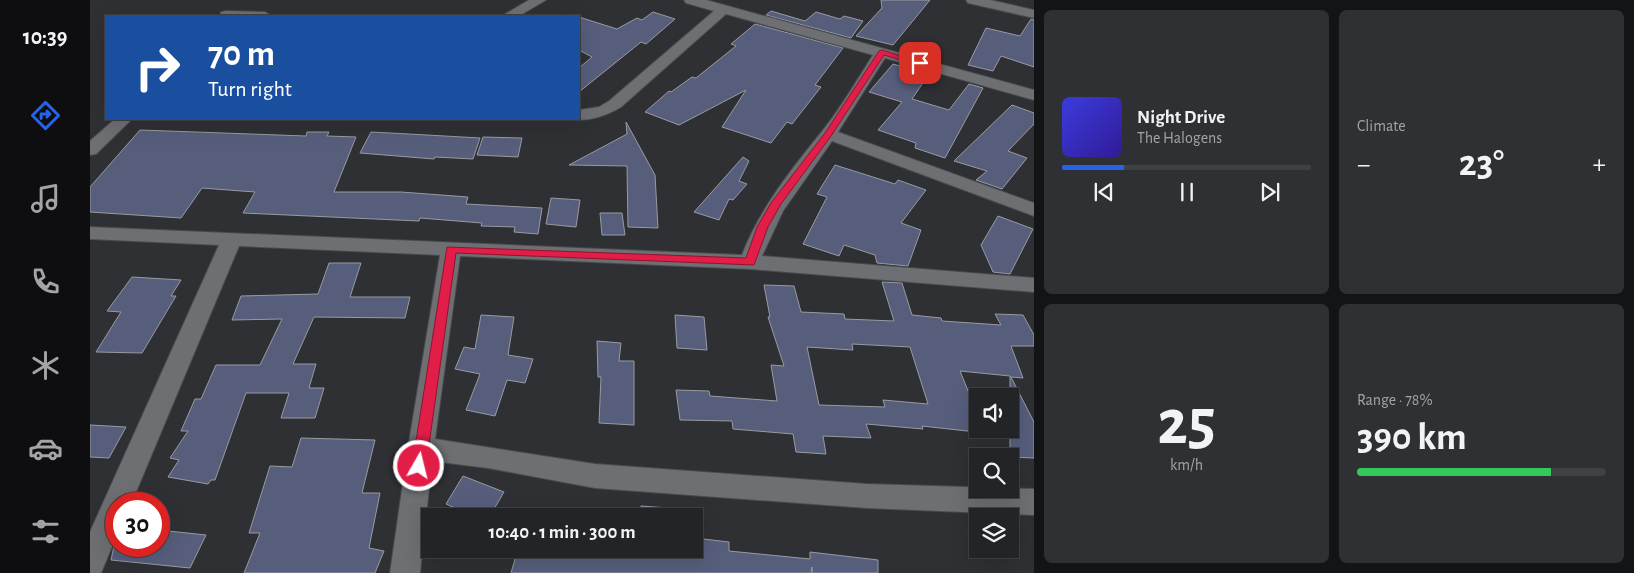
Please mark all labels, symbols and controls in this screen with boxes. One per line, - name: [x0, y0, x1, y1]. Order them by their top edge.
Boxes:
- text: 10:39: [23, 26, 67, 48]
- icon: right: [125, 35, 190, 100]
- text: 70 m: [208, 37, 275, 72]
- pin: [899, 42, 941, 84]
- icon: arrive: [906, 49, 934, 77]
- text: Turn right: [208, 78, 292, 100]
- icon: directions: [28, 98, 63, 133]
- text: Night Drive: [1137, 108, 1225, 127]
- text: Climate: [1357, 118, 1406, 134]
- text: The Halogens: [1137, 130, 1222, 146]
- text: 23°: [1459, 145, 1504, 183]
- text: −: [1357, 151, 1370, 179]
- text: +: [1593, 151, 1606, 179]
- icon: previous: [1090, 178, 1118, 206]
- icon: pause: [1173, 178, 1201, 206]
- icon: next: [1256, 178, 1284, 206]
- icon: music: [28, 181, 63, 216]
- icon: phone: [28, 264, 63, 299]
- icon: climate: [28, 348, 63, 383]
- map controls: [969, 388, 1019, 558]
- button: sound: [969, 388, 1019, 438]
- text: 25: [1157, 391, 1216, 456]
- text: Range · 78%: [1357, 392, 1433, 408]
- text: 390 km: [1357, 419, 1467, 457]
- icon: car: [28, 431, 63, 466]
- position arrow: [392, 439, 444, 491]
- button: search: [969, 448, 1019, 498]
- text: km/h: [1170, 457, 1203, 473]
- speed limit sign: 30: [105, 492, 170, 557]
- button: layers: [969, 508, 1019, 558]
- icon: filters: [28, 514, 63, 549]
- text: 10:40 · 1 min · 300 m: [489, 523, 635, 542]

